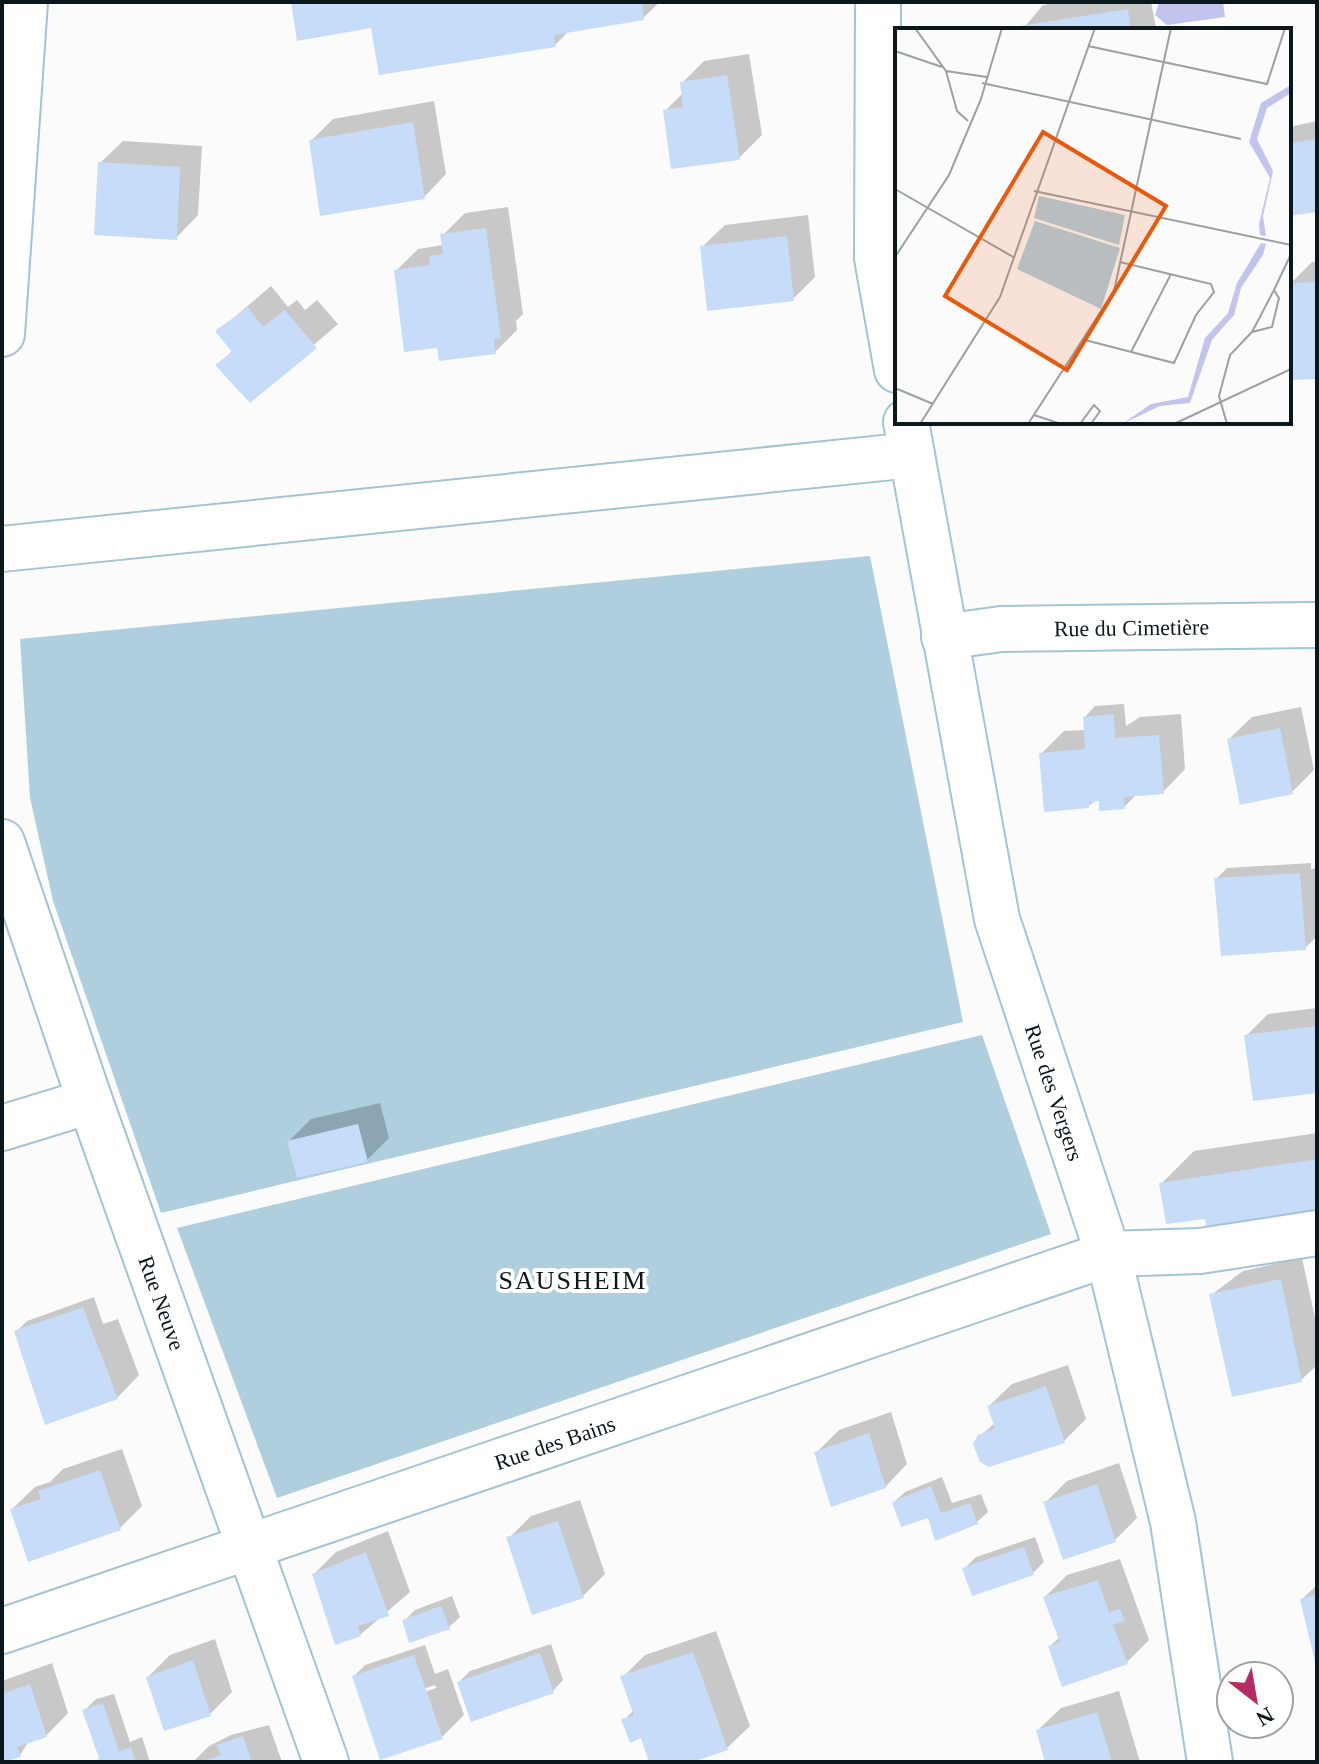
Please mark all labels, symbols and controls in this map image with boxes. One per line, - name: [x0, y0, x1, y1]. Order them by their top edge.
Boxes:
- inset map: [895, 28, 1291, 424]
- street label: Rue du Cimetière: [1054, 614, 1209, 641]
- street label: Rue des Vergers: [1020, 1021, 1088, 1164]
- street label: Rue Neuve: [133, 1253, 190, 1354]
- district label: SAUSHEIM: [499, 1266, 647, 1295]
- street label: Rue des Bains: [491, 1411, 619, 1475]
- north arrow: [1215, 1660, 1295, 1740]
- text: N: [1252, 1702, 1278, 1732]

